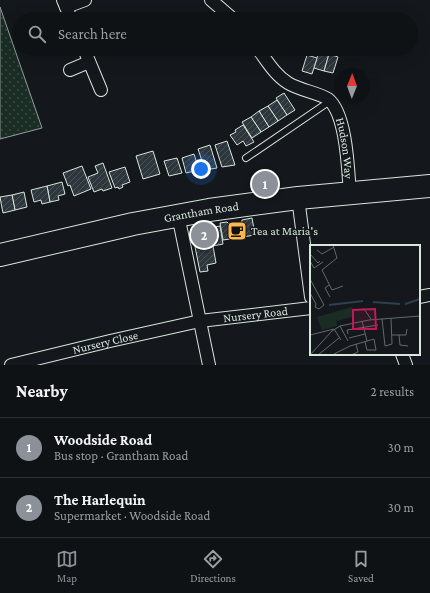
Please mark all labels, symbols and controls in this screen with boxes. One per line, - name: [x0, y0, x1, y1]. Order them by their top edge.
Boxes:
- search box: [12, 12, 418, 56]
- icon: search: [26, 23, 48, 45]
- text: Search here: [58, 26, 127, 42]
- north arrow: [334, 68, 370, 104]
- street label: Hudson Way: [333, 116, 356, 180]
- your location: [191, 159, 211, 179]
- pin: 1: [252, 169, 278, 199]
- street label: Grantham Road: [163, 199, 240, 225]
- pin: 2: [191, 220, 217, 250]
- cafe icon: Tea at Maria's: [226, 220, 248, 242]
- place label: Tea at Maria's: [251, 224, 318, 238]
- inset map: [310, 245, 420, 355]
- street label: Nursery Road: [223, 304, 289, 325]
- street label: Nursery Close: [71, 328, 139, 357]
- text: Nearby: [16, 382, 68, 401]
- text: 2 results: [371, 384, 414, 399]
- text: Woodside Road: [54, 432, 152, 448]
- text: 1: [27, 440, 31, 455]
- text: 30 m: [388, 440, 414, 455]
- text: Bus stop · Grantham Road: [54, 448, 188, 463]
- text: The Harlequin: [54, 492, 146, 508]
- text: 2: [26, 500, 32, 515]
- text: 30 m: [388, 500, 414, 515]
- text: Supermarket · Woodside Road: [54, 508, 210, 523]
- tab: Map: [56, 548, 78, 584]
- tab: Directions: [190, 548, 236, 584]
- tab: Saved: [348, 548, 374, 584]

